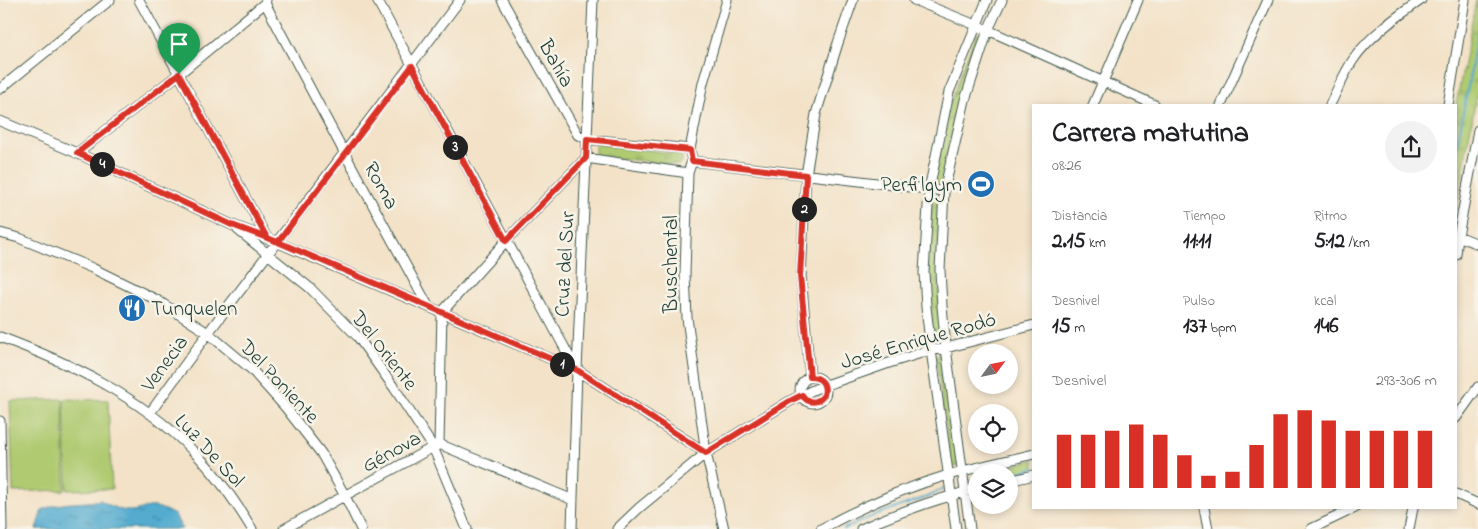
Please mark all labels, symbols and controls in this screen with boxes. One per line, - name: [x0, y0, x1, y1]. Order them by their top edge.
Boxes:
- pin: [158, 23, 200, 74]
- icon: arrive: [165, 30, 193, 58]
- street label: Bahía: [529, 34, 581, 93]
- text: Carrera matutina: [1052, 114, 1249, 155]
- button: share: [1385, 121, 1437, 173]
- pin: 3: [442, 134, 468, 160]
- text: 3: [453, 137, 458, 158]
- pin: 4: [90, 152, 114, 176]
- text: 4: [100, 154, 105, 175]
- text: 08:26: [1052, 154, 1081, 178]
- street label: Roma: [355, 157, 406, 215]
- sports icon: Perfilgym: [966, 169, 996, 199]
- place label: Perfilgym: [881, 171, 962, 203]
- pin: 2: [792, 196, 816, 222]
- text: 2: [801, 199, 808, 220]
- text: Distancia: [1052, 206, 1107, 227]
- text: Tiempo: [1183, 206, 1226, 227]
- text: Ritmo: [1314, 206, 1347, 227]
- street label: Cruz del Sur: [548, 210, 584, 318]
- street label: Buschental: [657, 215, 687, 314]
- text: 2.15: [1052, 227, 1085, 257]
- text: 11:11: [1183, 227, 1212, 257]
- text: 5:12: [1314, 227, 1345, 257]
- text: km: [1085, 233, 1106, 254]
- text: /km: [1345, 233, 1370, 254]
- text: Desnivel: [1052, 291, 1100, 312]
- text: Pulso: [1183, 291, 1215, 312]
- text: kcal: [1314, 291, 1336, 312]
- restaurant icon: Tunquelen: [117, 293, 147, 323]
- place label: Tunquelen: [151, 295, 237, 325]
- street label: Del Oriente: [342, 304, 425, 398]
- street label: José Enrique Rodó: [837, 305, 1000, 378]
- text: 15: [1052, 312, 1071, 342]
- text: 137: [1183, 312, 1207, 342]
- text: 146: [1314, 312, 1339, 342]
- text: m: [1071, 318, 1085, 339]
- text: bpm: [1207, 318, 1236, 339]
- street label: Venecia: [134, 330, 196, 399]
- street label: Del Poniente: [231, 333, 326, 432]
- north arrow: [968, 344, 1018, 394]
- map controls: [968, 344, 1018, 514]
- pin: 1: [550, 352, 574, 376]
- text: 1: [560, 354, 565, 375]
- text: Desnivel: [1052, 369, 1106, 393]
- text: 293–306 m: [1376, 369, 1437, 393]
- button: locate: [968, 404, 1018, 454]
- street label: Luz De Sol: [166, 408, 251, 495]
- street label: Génova: [357, 424, 427, 481]
- button: layers: [968, 464, 1018, 514]

